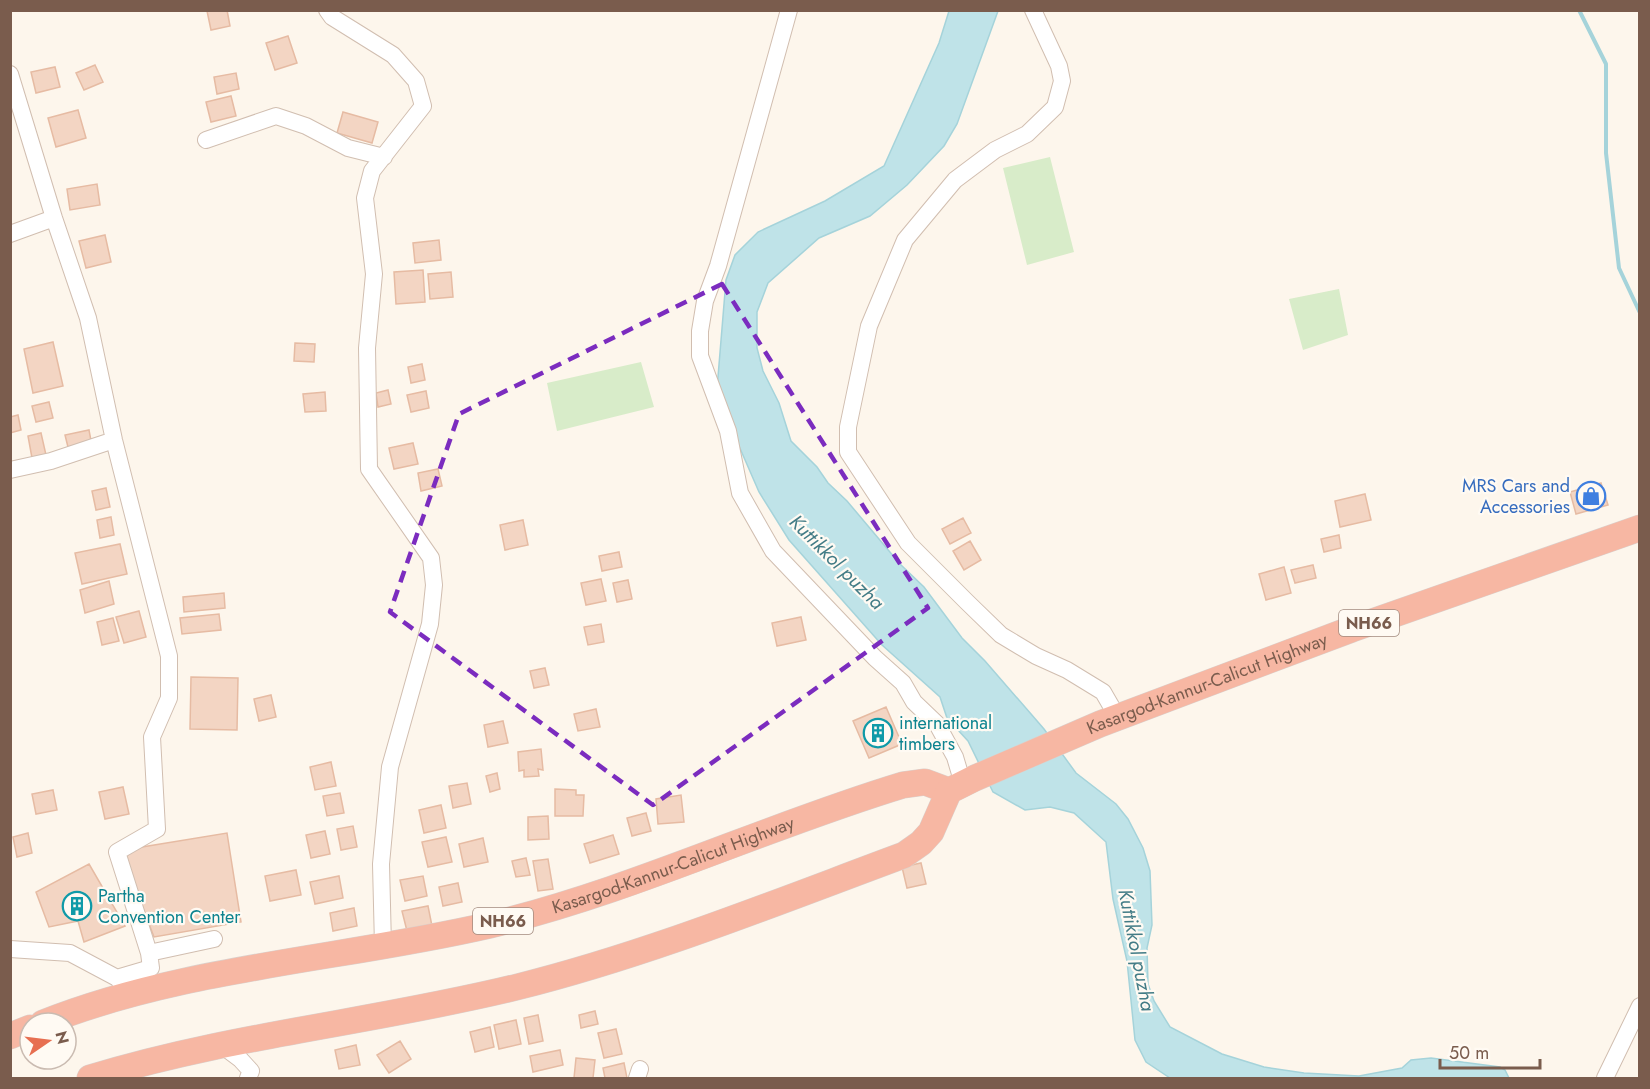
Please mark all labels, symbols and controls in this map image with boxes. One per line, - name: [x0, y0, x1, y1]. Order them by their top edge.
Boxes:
- place label: MRS Cars and Accessories: [1462, 473, 1570, 520]
- shop icon: MRS Cars and Accessories: [1575, 480, 1607, 512]
- water label: Kuttikkol puzha: [782, 508, 891, 617]
- road number: NH66: [1339, 610, 1399, 636]
- street label: Kasargod-Kannur-Calicut Highway: [1083, 626, 1331, 741]
- place label: international timbers: [899, 710, 992, 757]
- building icon: international timbers: [862, 717, 894, 749]
- street label: Kasargod-Kannur-Calicut Highway: [549, 810, 798, 921]
- place label: Partha Convention Center: [98, 883, 241, 930]
- water label: Kuttikkol puzha: [1110, 886, 1163, 1014]
- building icon: Partha Convention Center: [61, 890, 93, 922]
- road number: NH66: [473, 908, 533, 934]
- north arrow: [18, 1011, 78, 1071]
- text: N: [49, 1029, 75, 1046]
- scale bar: [1440, 1032, 1540, 1070]
- text: 50 m: [1449, 1040, 1489, 1066]

